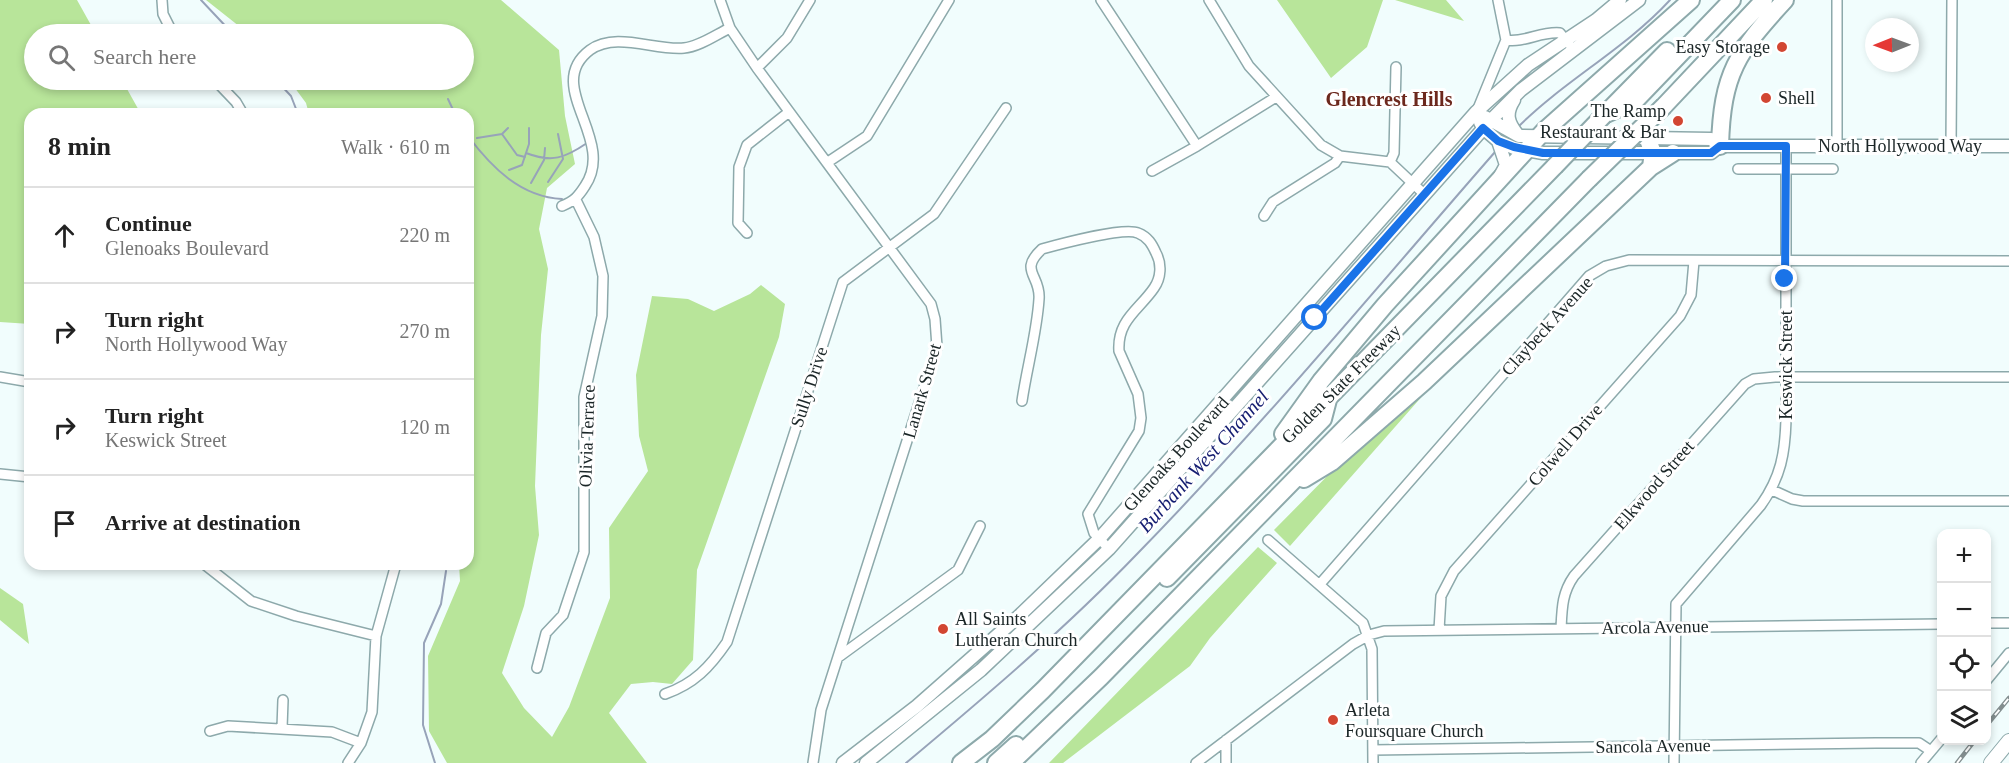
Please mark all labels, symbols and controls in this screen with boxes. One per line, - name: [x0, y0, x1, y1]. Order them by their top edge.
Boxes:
- north arrow: [1865, 18, 1919, 72]
- search box: [24, 24, 474, 90]
- place label: Easy Storage: [1676, 37, 1770, 57]
- marker: Easy Storage: [1775, 40, 1789, 54]
- icon: search: [45, 41, 78, 74]
- text: Search here: [93, 44, 196, 69]
- district label: Glencrest Hills: [1326, 88, 1453, 110]
- place label: Shell: [1778, 88, 1815, 108]
- marker: Shell: [1759, 91, 1773, 105]
- place label: The Ramp Restaurant & Bar: [1540, 101, 1666, 142]
- marker: The Ramp Restaurant & Bar: [1671, 114, 1685, 128]
- text: 8 min: [48, 132, 111, 161]
- text: Walk · 610 m: [341, 136, 450, 158]
- street label: North Hollywood Way: [1818, 136, 1982, 156]
- text: Continue: [105, 211, 192, 236]
- icon: ahead: [48, 219, 81, 252]
- text: 220 m: [399, 224, 450, 246]
- text: Glenoaks Boulevard: [105, 237, 269, 259]
- route end: [1771, 265, 1797, 291]
- street label: Claybeck Avenue: [1497, 272, 1597, 380]
- route start: [1301, 304, 1327, 330]
- text: Turn right: [105, 307, 204, 332]
- street label: Keswick Street: [1776, 310, 1796, 420]
- icon: right: [48, 315, 81, 348]
- text: 270 m: [399, 320, 450, 342]
- street label: Golden State Freeway: [1277, 320, 1405, 448]
- text: North Hollywood Way: [105, 333, 287, 355]
- street label: Lanark Street: [899, 341, 945, 441]
- street label: Sully Drive: [787, 344, 831, 430]
- street label: Olivia Terrace: [575, 384, 599, 488]
- water label: Burbank West Channel: [1133, 385, 1273, 537]
- street label: Glenoaks Boulevard: [1119, 393, 1233, 515]
- street label: Colwell Drive: [1524, 400, 1606, 490]
- text: Turn right: [105, 403, 204, 428]
- icon: right: [48, 411, 81, 444]
- text: 120 m: [399, 416, 450, 438]
- text: Keswick Street: [105, 429, 227, 451]
- street label: Elkwood Street: [1610, 436, 1698, 534]
- icon: arrive: [48, 507, 81, 540]
- text: Arrive at destination: [105, 510, 301, 535]
- map controls: [1937, 529, 1991, 745]
- button: +: [1937, 529, 1991, 583]
- button: −: [1937, 583, 1991, 637]
- place label: All Saints Lutheran Church: [955, 609, 1077, 650]
- street label: Arcola Avenue: [1601, 616, 1709, 638]
- marker: All Saints Lutheran Church: [936, 622, 950, 636]
- button: locate: [1937, 637, 1991, 691]
- button: layers: [1937, 691, 1991, 745]
- place label: Arleta Foursquare Church: [1345, 700, 1483, 741]
- marker: Arleta Foursquare Church: [1326, 713, 1340, 727]
- street label: Sancola Avenue: [1595, 735, 1711, 757]

